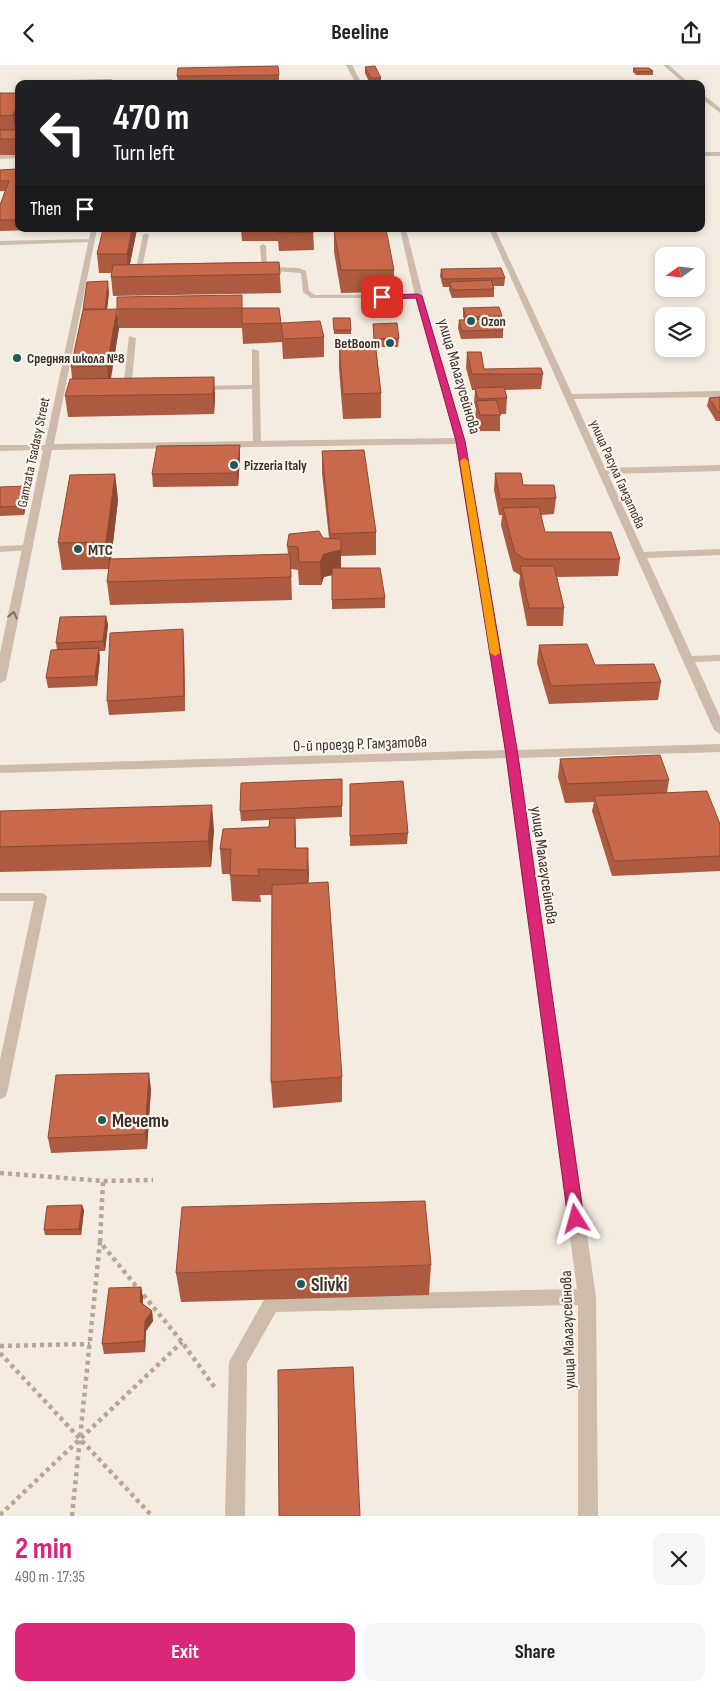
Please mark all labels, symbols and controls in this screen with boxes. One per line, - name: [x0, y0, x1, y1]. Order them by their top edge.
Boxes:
- icon: back: [15, 19, 43, 47]
- text: Beeline: [331, 19, 389, 46]
- icon: share: [677, 19, 705, 47]
- text: 470 m: [113, 97, 189, 140]
- icon: left: [30, 100, 95, 165]
- text: Turn left: [113, 140, 175, 167]
- icon: arrive: [71, 195, 99, 223]
- text: Then: [30, 198, 61, 221]
- north arrow: [655, 247, 705, 297]
- map controls: [655, 247, 705, 357]
- pin: [361, 276, 403, 318]
- icon: arrive: [368, 283, 396, 311]
- button: layers: [655, 307, 705, 357]
- place label: Ozon: [481, 313, 506, 330]
- marker: Ozon: [465, 315, 477, 327]
- street label: улица Малагусейнова: [433, 317, 484, 436]
- place label: BetBoom: [335, 335, 380, 352]
- marker: BetBoom: [384, 337, 396, 349]
- place label: Средняя школа №8: [27, 350, 125, 367]
- marker: Средняя школа №8: [11, 352, 23, 364]
- street label: Gamzata Tsadasy Street: [14, 395, 53, 509]
- street label: улица Расула Гамзатова: [586, 417, 649, 531]
- place label: Pizzeria Italy: [244, 457, 307, 474]
- marker: Pizzeria Italy: [228, 459, 240, 471]
- place label: МТС: [88, 541, 113, 560]
- marker: МТС: [72, 543, 84, 555]
- one-way arrow: [8, 611, 18, 620]
- street label: 0-й проезд Р. Гамзатова: [293, 733, 427, 756]
- street label: улица Малагусейнова: [526, 805, 561, 925]
- place label: Мечеть: [112, 1110, 169, 1133]
- marker: Мечеть: [96, 1114, 108, 1126]
- position arrow: [549, 1192, 601, 1244]
- street label: улица Малагусейнова: [557, 1270, 580, 1390]
- place label: Slivki: [311, 1274, 347, 1297]
- marker: Slivki: [295, 1278, 307, 1290]
- text: 2 min: [15, 1531, 72, 1567]
- button: close: [653, 1533, 705, 1585]
- text: 490 m · 17:35: [15, 1568, 85, 1587]
- button: Exit: [15, 1623, 355, 1681]
- button: Share: [365, 1623, 705, 1681]

